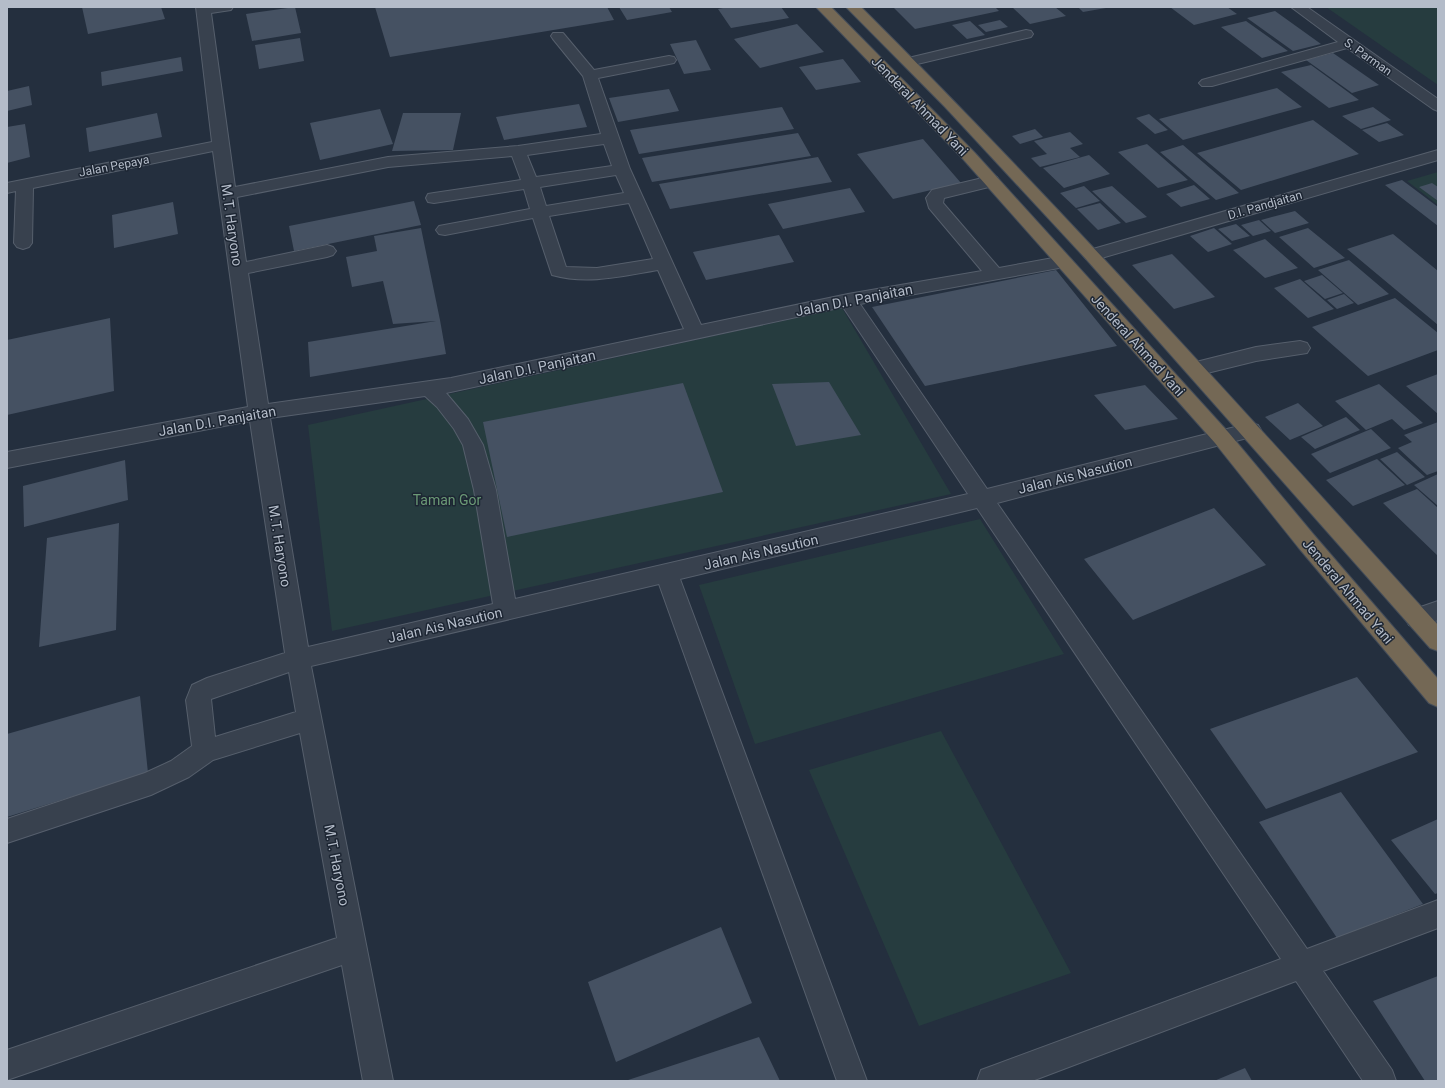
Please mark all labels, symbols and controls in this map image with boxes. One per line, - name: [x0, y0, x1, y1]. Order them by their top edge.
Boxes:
- street label: S. Parman: [1341, 35, 1395, 79]
- street label: Jenderal Ahmad Yani: [868, 53, 972, 159]
- street label: Jalan Pepaya: [78, 152, 150, 180]
- street label: M.T. Haryono: [218, 183, 246, 267]
- street label: D.I. Pandjaitan: [1226, 188, 1304, 222]
- street label: Jalan D.I. Panjaitan: [794, 281, 914, 319]
- street label: Jenderal Ahmad Yani: [1088, 291, 1188, 399]
- street label: Jalan D.I. Panjaitan: [477, 347, 597, 387]
- street label: Jalan D.I. Panjaitan: [157, 403, 277, 439]
- street label: Jalan Ais Nasution: [1016, 453, 1134, 497]
- park label: Taman Gor: [413, 492, 482, 508]
- street label: M.T. Haryono: [266, 504, 294, 588]
- street label: Jalan Ais Nasution: [702, 531, 820, 573]
- street label: Jenderal Ahmad Yani: [1299, 535, 1397, 647]
- street label: Jalan Ais Nasution: [386, 604, 504, 646]
- street label: M.T. Haryono: [321, 823, 353, 907]

